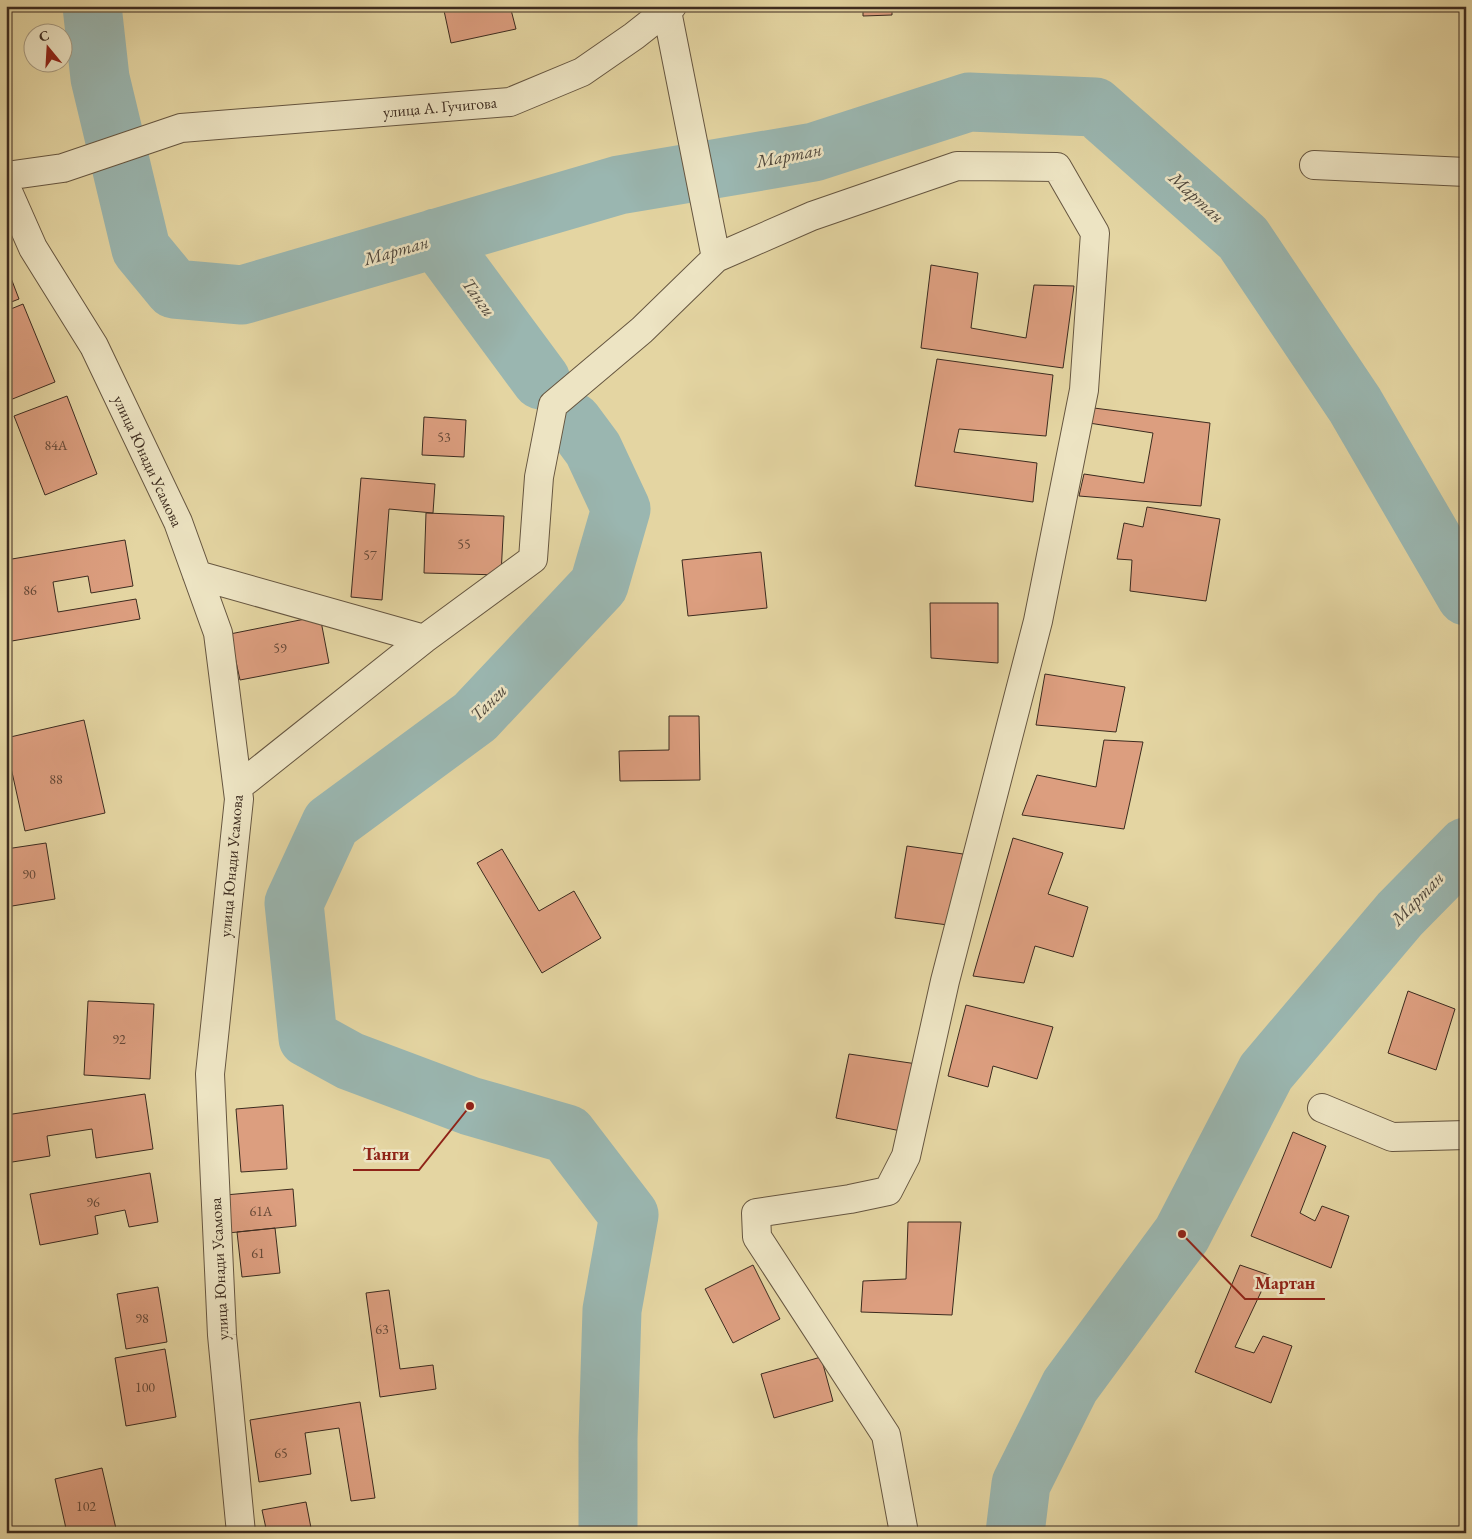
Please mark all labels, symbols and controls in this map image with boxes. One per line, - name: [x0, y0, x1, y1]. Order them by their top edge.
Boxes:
- north arrow: [22, 22, 72, 72]
- text: С: [36, 26, 52, 46]
- street label: улица А. Гучигова: [382, 92, 499, 122]
- water label: Мартан: [753, 137, 824, 174]
- water label: Мартан: [1163, 165, 1229, 229]
- water label: Мартан: [360, 230, 431, 271]
- water label: Танги: [457, 273, 501, 321]
- street label: улица Юнади Усамова: [108, 392, 188, 531]
- house number: 53: [437, 428, 451, 446]
- house number: 84А: [44, 436, 68, 454]
- house number: 55: [457, 535, 471, 553]
- house number: 57: [363, 546, 377, 564]
- house number: 86: [23, 581, 37, 599]
- house number: 59: [273, 639, 287, 657]
- water label: Танги: [465, 679, 511, 725]
- house number: 88: [49, 770, 63, 788]
- street label: улица Юнади Усамова: [214, 793, 248, 938]
- house number: 90: [22, 865, 36, 883]
- water label: Мартан: [1385, 866, 1449, 931]
- house number: 92: [112, 1030, 126, 1048]
- callout: Танги: [353, 1137, 419, 1170]
- text: Танги: [363, 1142, 410, 1165]
- house number: 96: [86, 1193, 100, 1211]
- street label: улица Юнади Усамова: [205, 1196, 233, 1341]
- house number: 61А: [249, 1202, 273, 1220]
- house number: 61: [251, 1244, 265, 1262]
- callout: Мартан: [1245, 1266, 1325, 1299]
- text: Мартан: [1255, 1271, 1316, 1294]
- house number: 98: [135, 1309, 149, 1327]
- house number: 63: [375, 1320, 389, 1338]
- house number: 100: [135, 1378, 155, 1396]
- house number: 65: [274, 1444, 288, 1462]
- house number: 102: [76, 1497, 96, 1515]

